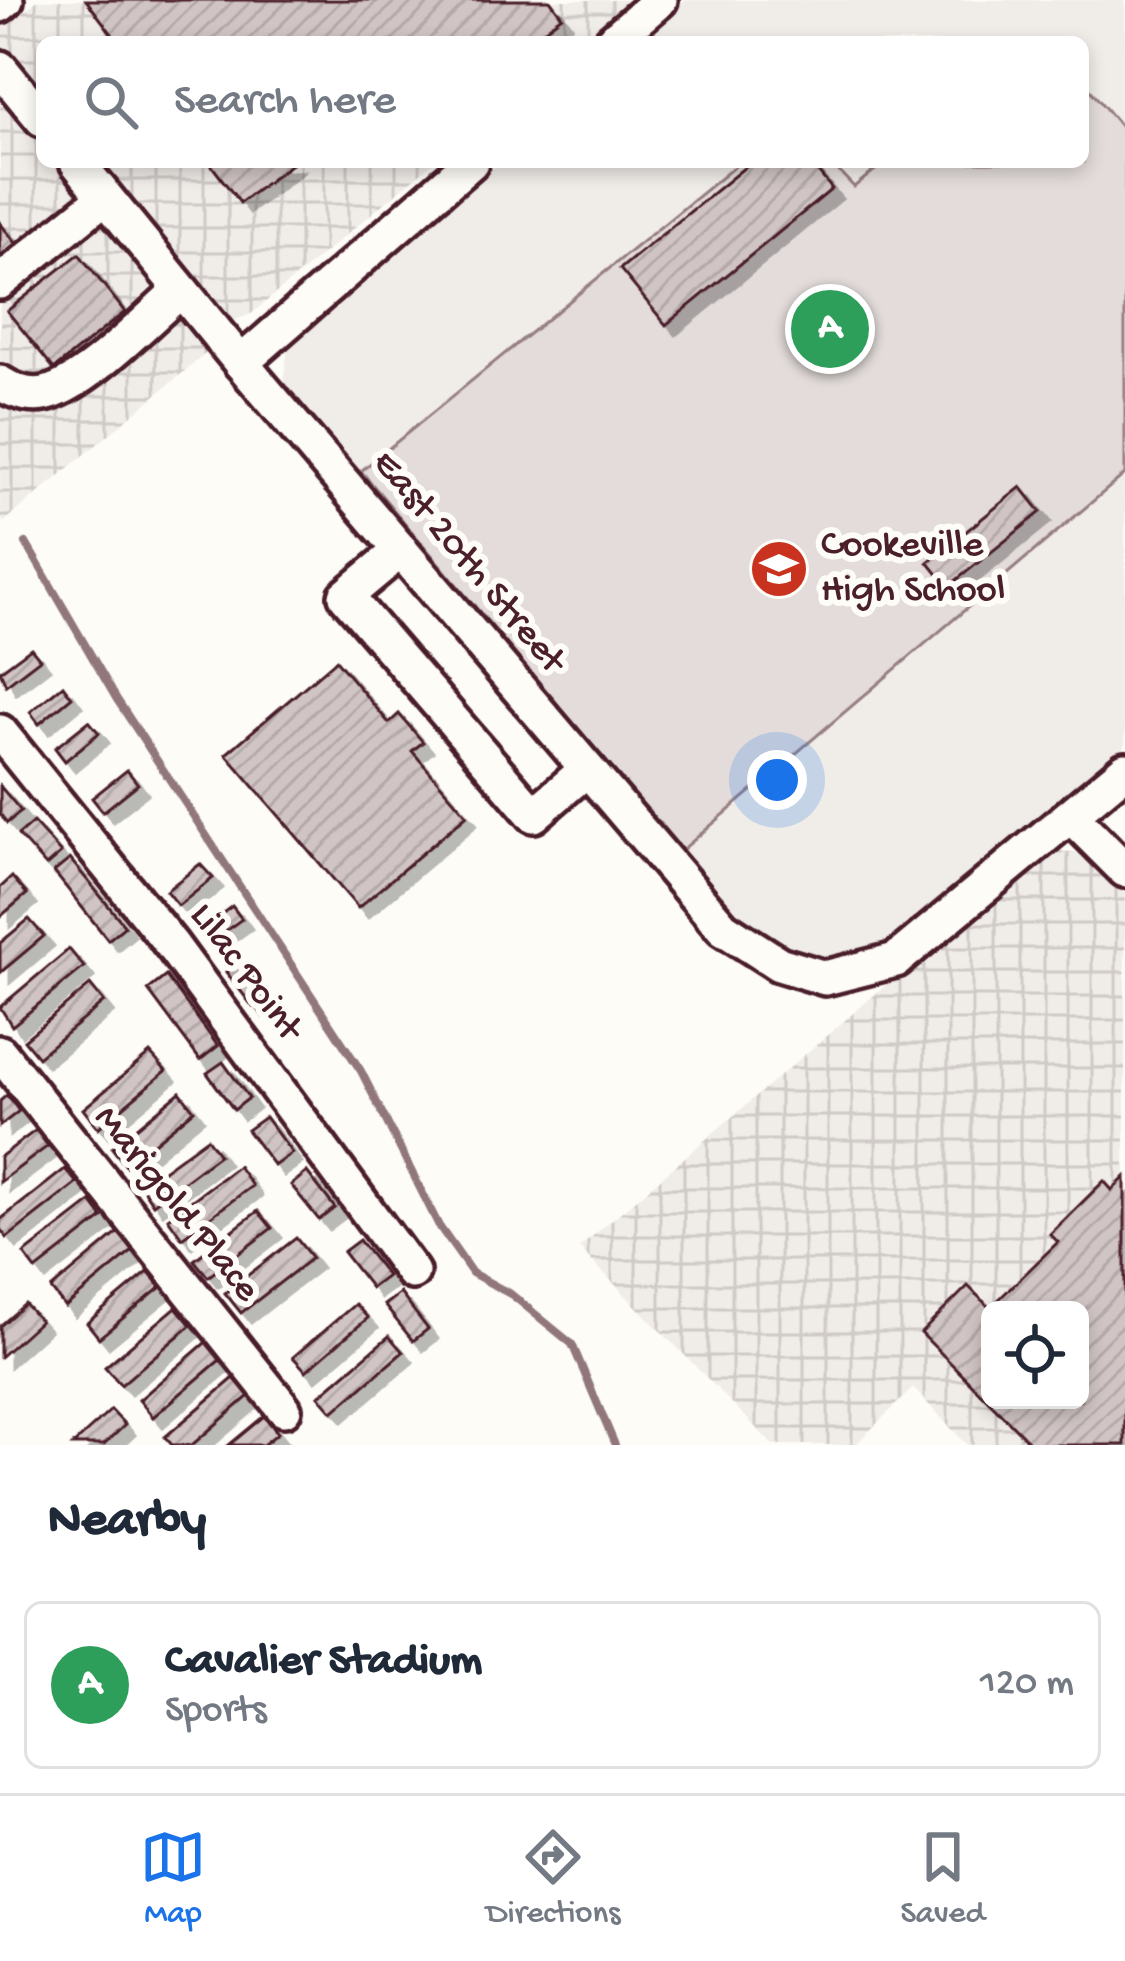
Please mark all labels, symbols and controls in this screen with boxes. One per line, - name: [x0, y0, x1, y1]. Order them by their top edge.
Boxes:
- search box: [36, 36, 1089, 168]
- icon: search: [78, 69, 144, 135]
- text: Search here: [174, 76, 396, 129]
- pin: A: [791, 284, 869, 374]
- street label: East 20th Street: [360, 442, 576, 686]
- place label: Cookeville High School: [821, 524, 1005, 615]
- school or university icon: Cookeville High School: [748, 538, 810, 600]
- your location: [747, 750, 807, 810]
- street label: Lilac Point: [177, 895, 312, 1053]
- street label: Marigold Place: [82, 1098, 269, 1313]
- map controls: [981, 1301, 1089, 1409]
- button: locate: [981, 1301, 1089, 1409]
- text: Nearby: [48, 1493, 206, 1553]
- text: Cavalier Stadium: [165, 1636, 482, 1689]
- text: A: [78, 1662, 102, 1708]
- text: 120 m: [980, 1662, 1074, 1708]
- text: Sports: [165, 1689, 267, 1735]
- tab: Map: [140, 1824, 206, 1934]
- tab: Directions: [486, 1824, 620, 1934]
- tab: Saved: [900, 1824, 985, 1934]

